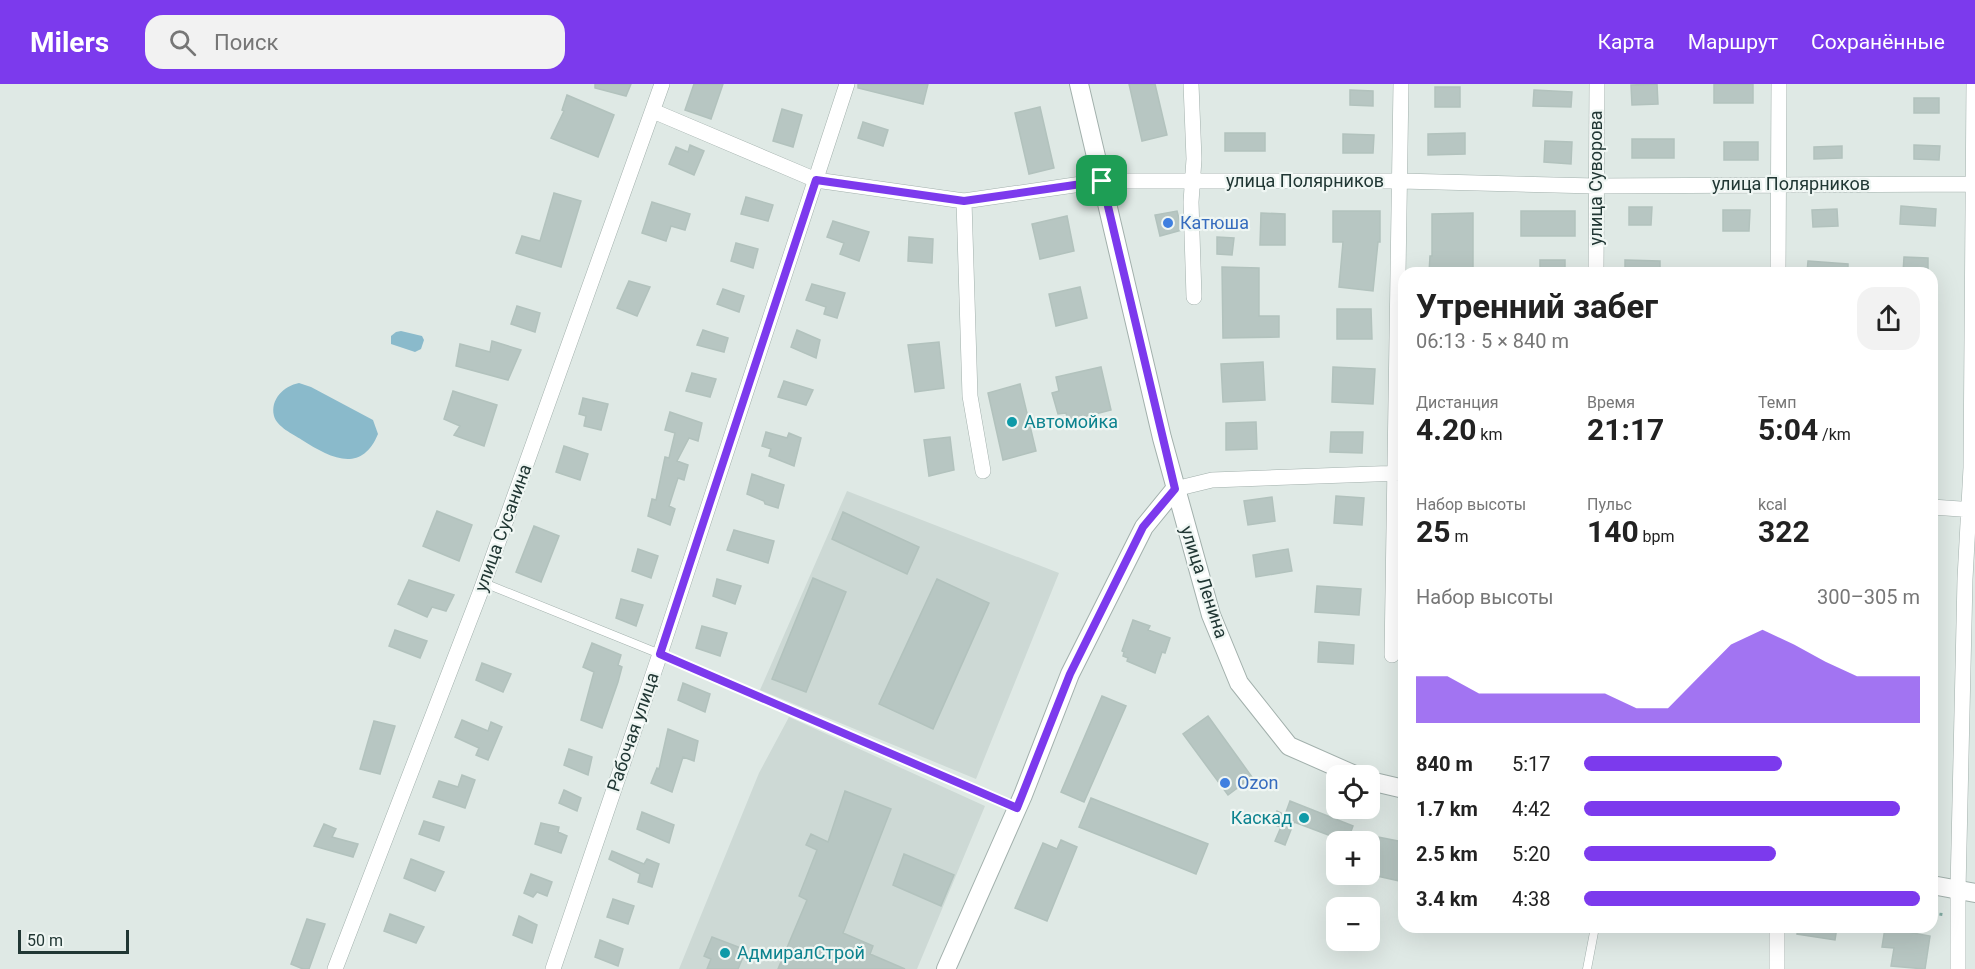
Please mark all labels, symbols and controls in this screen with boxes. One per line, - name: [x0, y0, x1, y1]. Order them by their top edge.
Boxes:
- search box: [145, 15, 565, 69]
- text: Milers: [30, 26, 109, 59]
- icon: search: [166, 26, 199, 59]
- text: Поиск: [214, 30, 278, 55]
- text: Карта: [1598, 30, 1655, 54]
- text: Маршрут: [1688, 30, 1778, 54]
- text: Сохранённые: [1811, 30, 1945, 54]
- street label: улица Суворова: [1585, 110, 1606, 246]
- pin: [1076, 155, 1127, 206]
- icon: arrive: [1085, 164, 1118, 197]
- street label: улица Полярников: [1226, 170, 1384, 191]
- street label: улица Полярников: [1712, 173, 1870, 194]
- place label: Катюша: [1180, 212, 1249, 233]
- marker: Катюша: [1161, 216, 1175, 230]
- text: Утренний забег: [1416, 287, 1658, 326]
- button: share: [1857, 287, 1920, 350]
- text: 06:13 · 5 × 840 m: [1416, 329, 1569, 353]
- text: Дистанция: [1416, 393, 1499, 412]
- text: Время: [1587, 393, 1635, 412]
- text: Темп: [1758, 393, 1796, 412]
- place label: Автомойка: [1024, 411, 1118, 432]
- text: 4.20: [1416, 412, 1476, 447]
- text: 21:17: [1587, 412, 1664, 447]
- text: 5:04: [1758, 412, 1818, 447]
- marker: Автомойка: [1005, 415, 1019, 429]
- text: km: [1476, 425, 1502, 444]
- text: /km: [1818, 425, 1851, 444]
- street label: улица Сусанина: [470, 461, 535, 594]
- text: Набор высоты: [1416, 495, 1526, 514]
- text: Пульс: [1587, 495, 1632, 514]
- text: kcal: [1758, 495, 1787, 514]
- text: 25: [1416, 514, 1450, 549]
- text: 140: [1587, 514, 1639, 549]
- text: 322: [1758, 514, 1810, 549]
- street label: улица Ленина: [1176, 523, 1233, 641]
- text: m: [1450, 527, 1468, 546]
- text: bpm: [1639, 527, 1675, 546]
- text: Набор высоты: [1416, 585, 1554, 609]
- text: 300–305 m: [1817, 585, 1920, 609]
- street label: Рабочая улица: [602, 670, 663, 794]
- text: 840 m: [1416, 752, 1473, 776]
- text: 5:17: [1512, 752, 1551, 776]
- map controls: [1326, 765, 1380, 951]
- button: locate: [1326, 765, 1380, 819]
- place label: Ozon: [1237, 772, 1278, 793]
- marker: Ozon: [1218, 776, 1232, 790]
- text: 1.7 km: [1416, 797, 1478, 821]
- text: 4:42: [1512, 797, 1551, 821]
- place label: Каскад: [1231, 807, 1292, 828]
- marker: Каскад: [1297, 811, 1311, 825]
- button: +: [1326, 831, 1380, 885]
- text: 2.5 km: [1416, 842, 1478, 866]
- text: 5:20: [1512, 842, 1551, 866]
- text: 3.4 km: [1416, 887, 1478, 911]
- text: 4:38: [1512, 887, 1551, 911]
- button: −: [1326, 897, 1380, 951]
- scale bar: [18, 927, 129, 954]
- text: 50 m: [27, 931, 63, 950]
- place label: АдмиралСтрой: [737, 942, 865, 963]
- marker: АдмиралСтрой: [718, 946, 732, 960]

